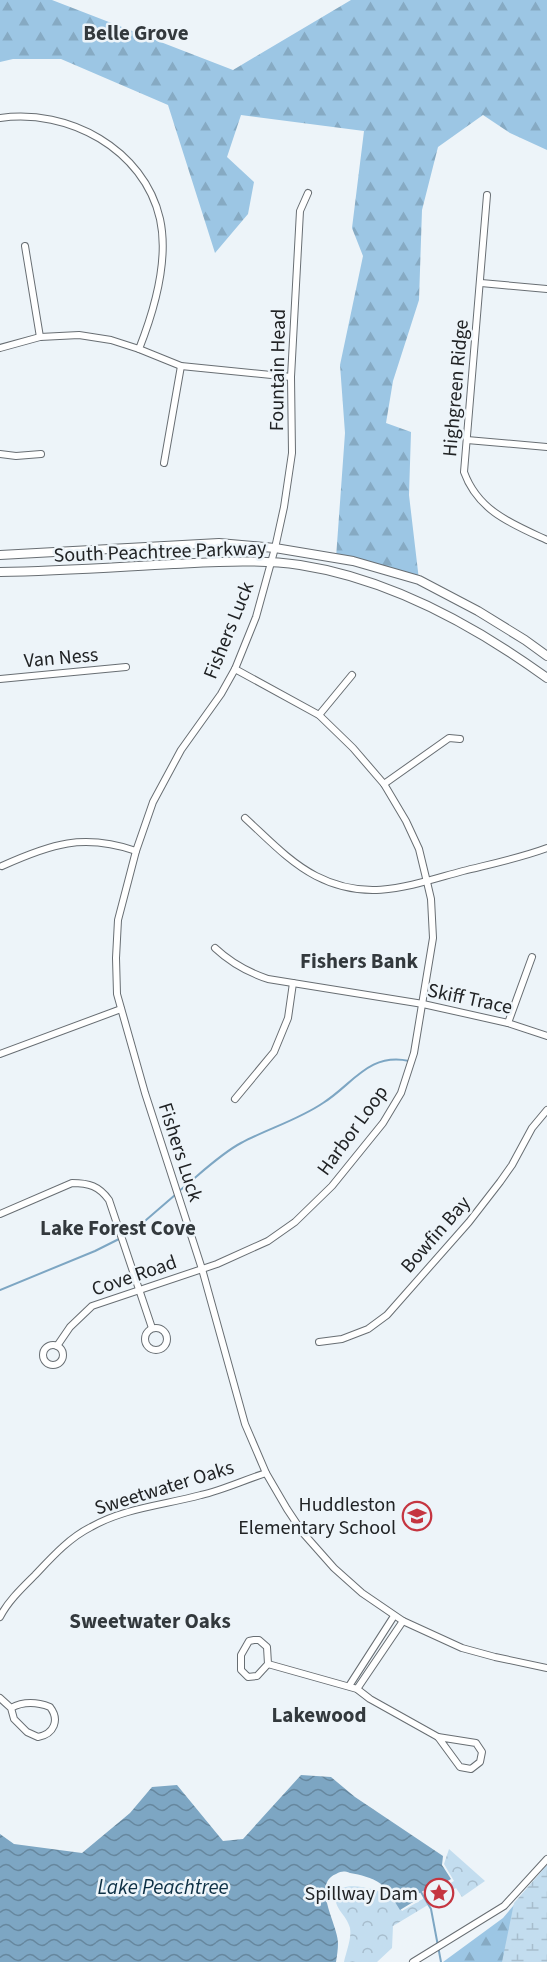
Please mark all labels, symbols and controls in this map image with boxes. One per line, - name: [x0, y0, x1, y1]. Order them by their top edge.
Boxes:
- district label: Belle Grove: [83, 18, 189, 48]
- street label: Fountain Head: [263, 309, 293, 431]
- street label: Highgreen Ridge: [436, 318, 476, 458]
- street label: South Peachtree Parkway: [53, 534, 268, 570]
- street label: Fishers Luck: [197, 577, 261, 683]
- street label: Van Ness: [23, 641, 99, 675]
- district label: Fishers Bank: [300, 946, 418, 976]
- street label: Skiff Trace: [425, 976, 515, 1022]
- street label: Harbor Loop: [311, 1080, 395, 1181]
- street label: Fishers Luck: [151, 1099, 209, 1206]
- street label: Bowfin Bay: [394, 1190, 478, 1279]
- district label: Lake Forest Cove: [40, 1213, 196, 1243]
- street label: Cove Road: [88, 1248, 181, 1304]
- street label: Sweetwater Oaks: [91, 1453, 237, 1522]
- place label: Huddleston Elementary School: [238, 1491, 396, 1542]
- school or university icon: Huddleston Elementary School: [401, 1500, 433, 1532]
- district label: Sweetwater Oaks: [69, 1606, 231, 1636]
- district label: Lakewood: [271, 1700, 367, 1730]
- water label: Lake Peachtree: [97, 1872, 229, 1902]
- place icon: Spillway Dam: [423, 1877, 455, 1909]
- place label: Spillway Dam: [305, 1880, 418, 1908]

